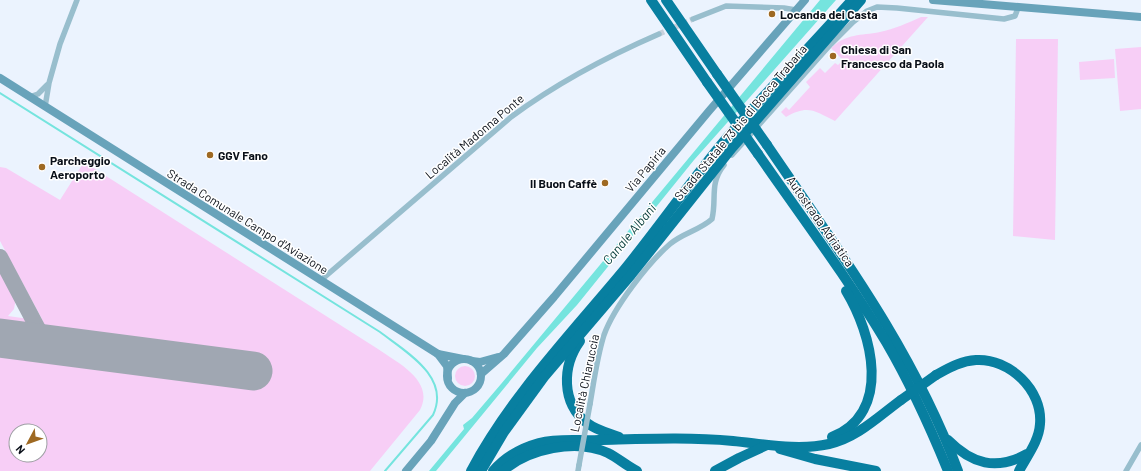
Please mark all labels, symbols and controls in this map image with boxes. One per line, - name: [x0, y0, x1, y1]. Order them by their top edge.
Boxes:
- place label: Locanda dei Casta: [780, 7, 878, 21]
- marker: Locanda dei Casta: [767, 9, 777, 19]
- street label: Strada Statale 73 bis di Bocca Trabaria: [671, 41, 809, 203]
- place label: Chiesa di San Francesco da Paola: [841, 42, 944, 70]
- marker: Chiesa di San Francesco da Paola: [828, 51, 838, 61]
- street label: Località Madonna Ponte: [422, 91, 526, 181]
- street label: Via Papiria: [622, 143, 668, 195]
- place label: GGV Fano: [218, 148, 268, 162]
- marker: GGV Fano: [205, 150, 215, 160]
- place label: Parcheggio Aeroporto: [50, 153, 111, 181]
- marker: Parcheggio Aeroporto: [37, 162, 47, 172]
- street label: Strada Comunale Campo d'Aviazione: [165, 166, 331, 276]
- street label: Autostrada Adriatica: [785, 173, 857, 269]
- place label: Il Buon Caffè: [530, 176, 597, 190]
- marker: Il Buon Caffè: [600, 178, 610, 188]
- water label: Canale Albani: [599, 200, 660, 268]
- street label: Località Chiaruccia: [567, 333, 601, 433]
- north arrow: [8, 423, 48, 463]
- text: N: [13, 443, 27, 457]

